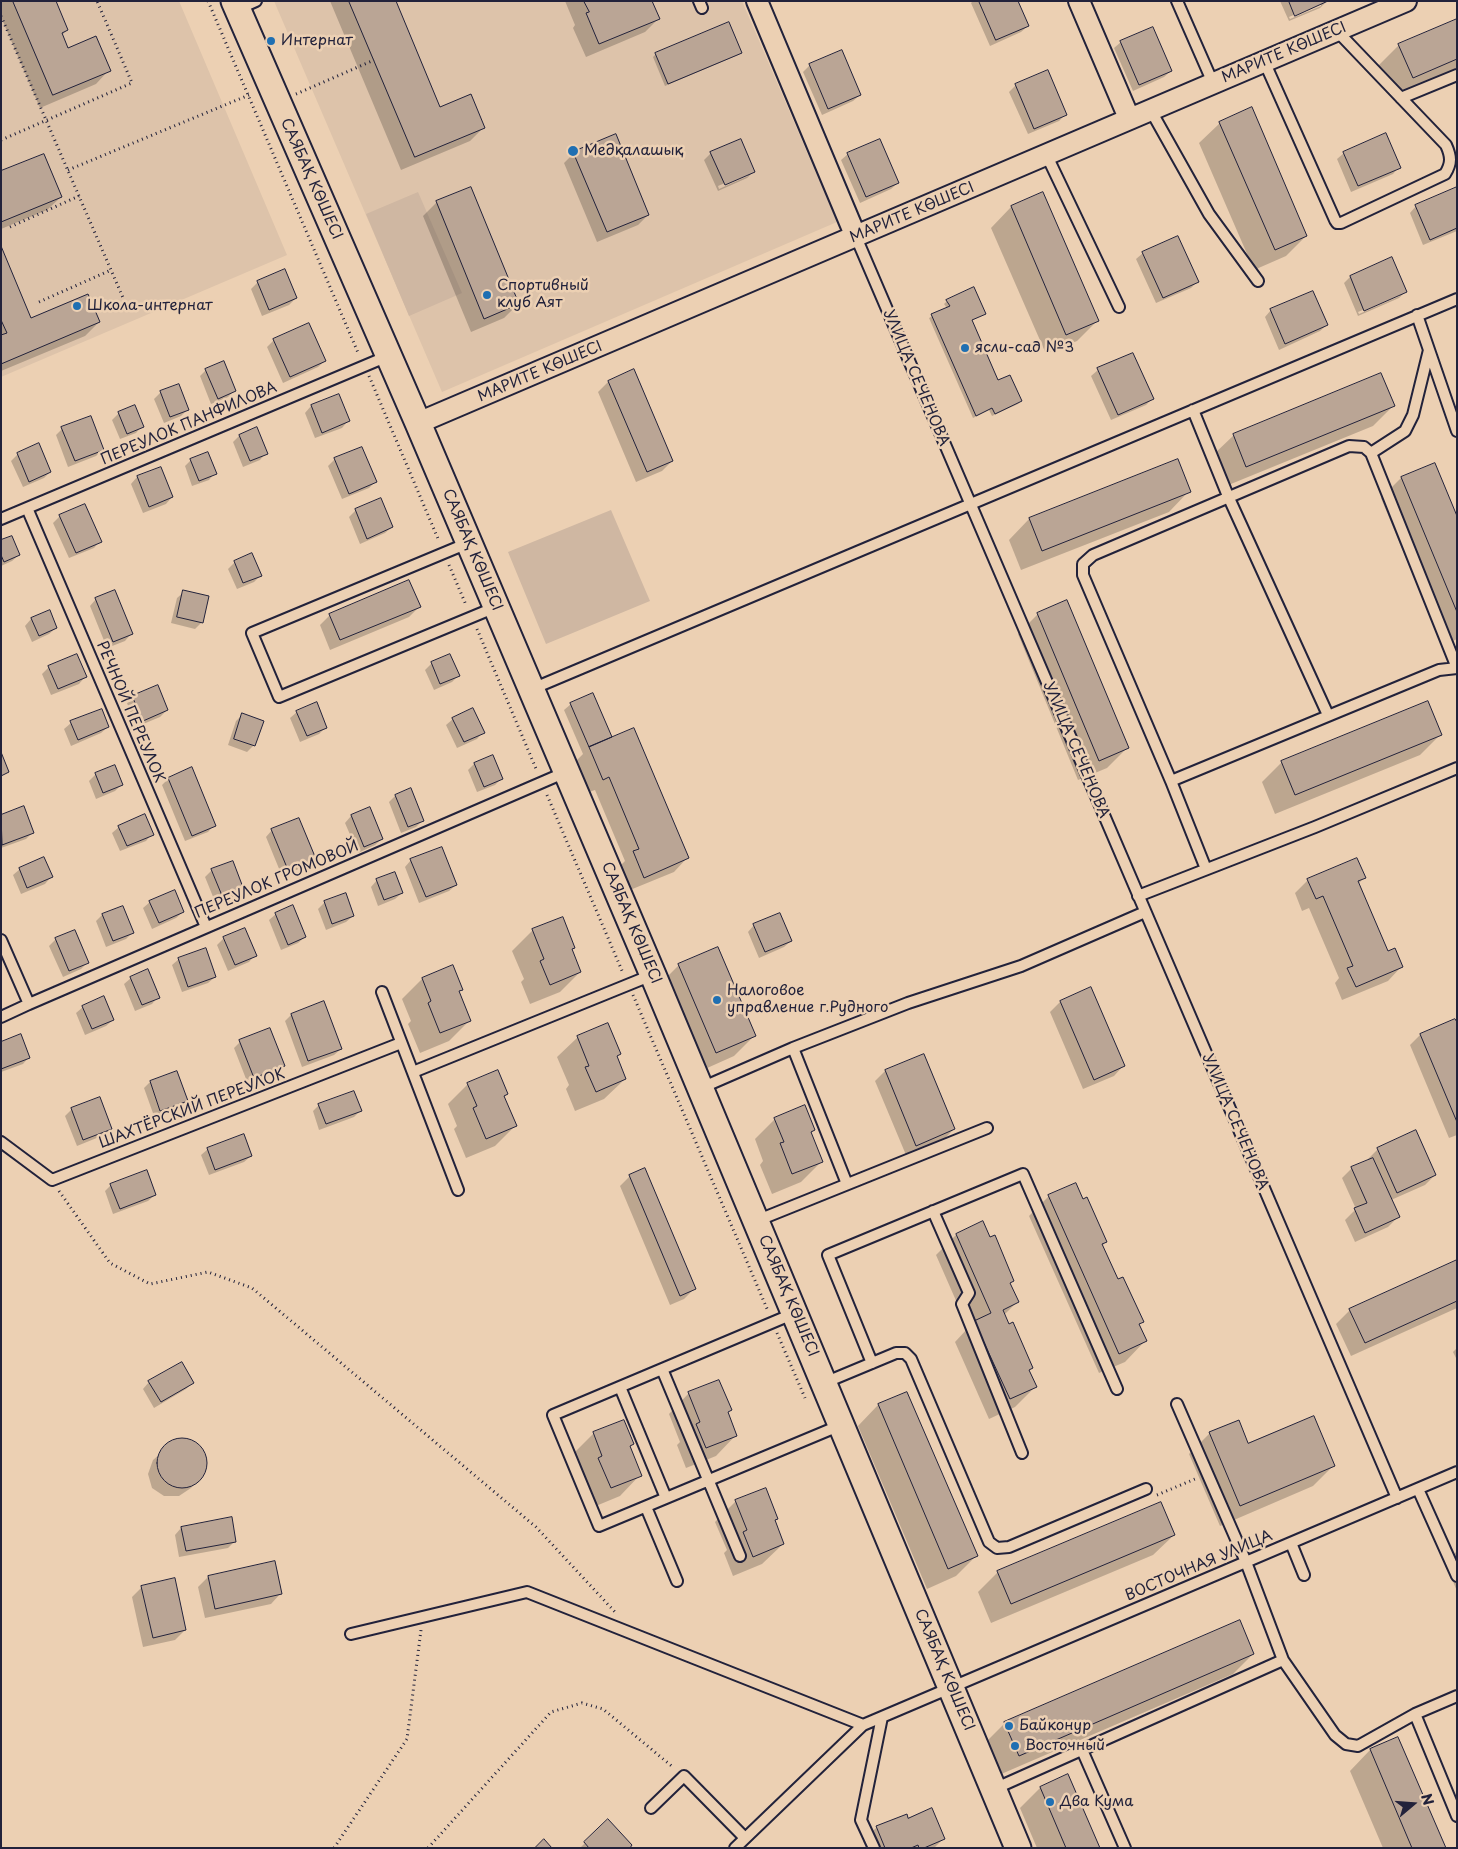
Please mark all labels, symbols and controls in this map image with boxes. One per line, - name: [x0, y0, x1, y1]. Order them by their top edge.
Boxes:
- street label: МАРИТЕ КӨШЕСІ: [1219, 19, 1349, 87]
- place label: Интернат: [281, 32, 353, 50]
- marker: Интернат: [265, 35, 277, 47]
- street label: САЯБАҚ КӨШЕСІ: [276, 116, 346, 242]
- place label: Медқалашық: [584, 142, 683, 160]
- marker: Медқалашық: [566, 144, 580, 158]
- street label: МАРИТЕ КӨШЕСІ: [847, 179, 977, 247]
- place label: Спортивный клуб Аят: [497, 277, 589, 312]
- marker: Спортивный клуб Аят: [481, 289, 493, 301]
- place label: Школа-интернат: [87, 297, 213, 315]
- marker: Школа-интернат: [71, 300, 83, 312]
- street label: УЛИЦА СЕЧЕНОВА: [879, 307, 953, 449]
- street label: МАРИТЕ КӨШЕСІ: [475, 338, 605, 406]
- place label: ясли-сад №3: [975, 339, 1074, 357]
- marker: ясли-сад №3: [959, 342, 971, 354]
- street label: ПЕРЕУЛОК ПАНФИЛОВА: [98, 379, 280, 469]
- street label: САЯБАҚ КӨШЕСІ: [438, 486, 506, 614]
- street label: РЕЧНОЙ ПЕРЕУЛОК: [92, 638, 168, 786]
- street label: УЛИЦА СЕЧЕНОВА: [1039, 679, 1113, 821]
- street label: ПЕРЕУЛОК ГРОМОВОЙ: [192, 837, 362, 923]
- street label: САЯБАҚ КӨШЕСІ: [597, 859, 665, 987]
- place label: Налоговое управление г.Рудного: [727, 982, 888, 1017]
- marker: Налоговое управление г.Рудного: [711, 994, 723, 1006]
- street label: УЛИЦА СЕЧЕНОВА: [1198, 1051, 1272, 1193]
- street label: ШАХТЁРСКИЙ ПЕРЕУЛОК: [96, 1065, 288, 1153]
- street label: САЯБАҚ КӨШЕСІ: [754, 1232, 822, 1360]
- street label: ВОСТОЧНАЯ УЛИЦА: [1123, 1527, 1275, 1605]
- street label: САЯБАҚ КӨШЕСІ: [910, 1606, 978, 1734]
- place label: Байконур: [1019, 1717, 1091, 1735]
- marker: Байконур: [1003, 1720, 1015, 1732]
- place label: Восточный: [1025, 1737, 1105, 1755]
- marker: Восточный: [1009, 1740, 1021, 1752]
- north arrow: [1388, 1779, 1438, 1829]
- text: N: [1416, 1791, 1439, 1808]
- place label: Два Кума: [1060, 1793, 1134, 1811]
- marker: Два Кума: [1044, 1796, 1056, 1808]

